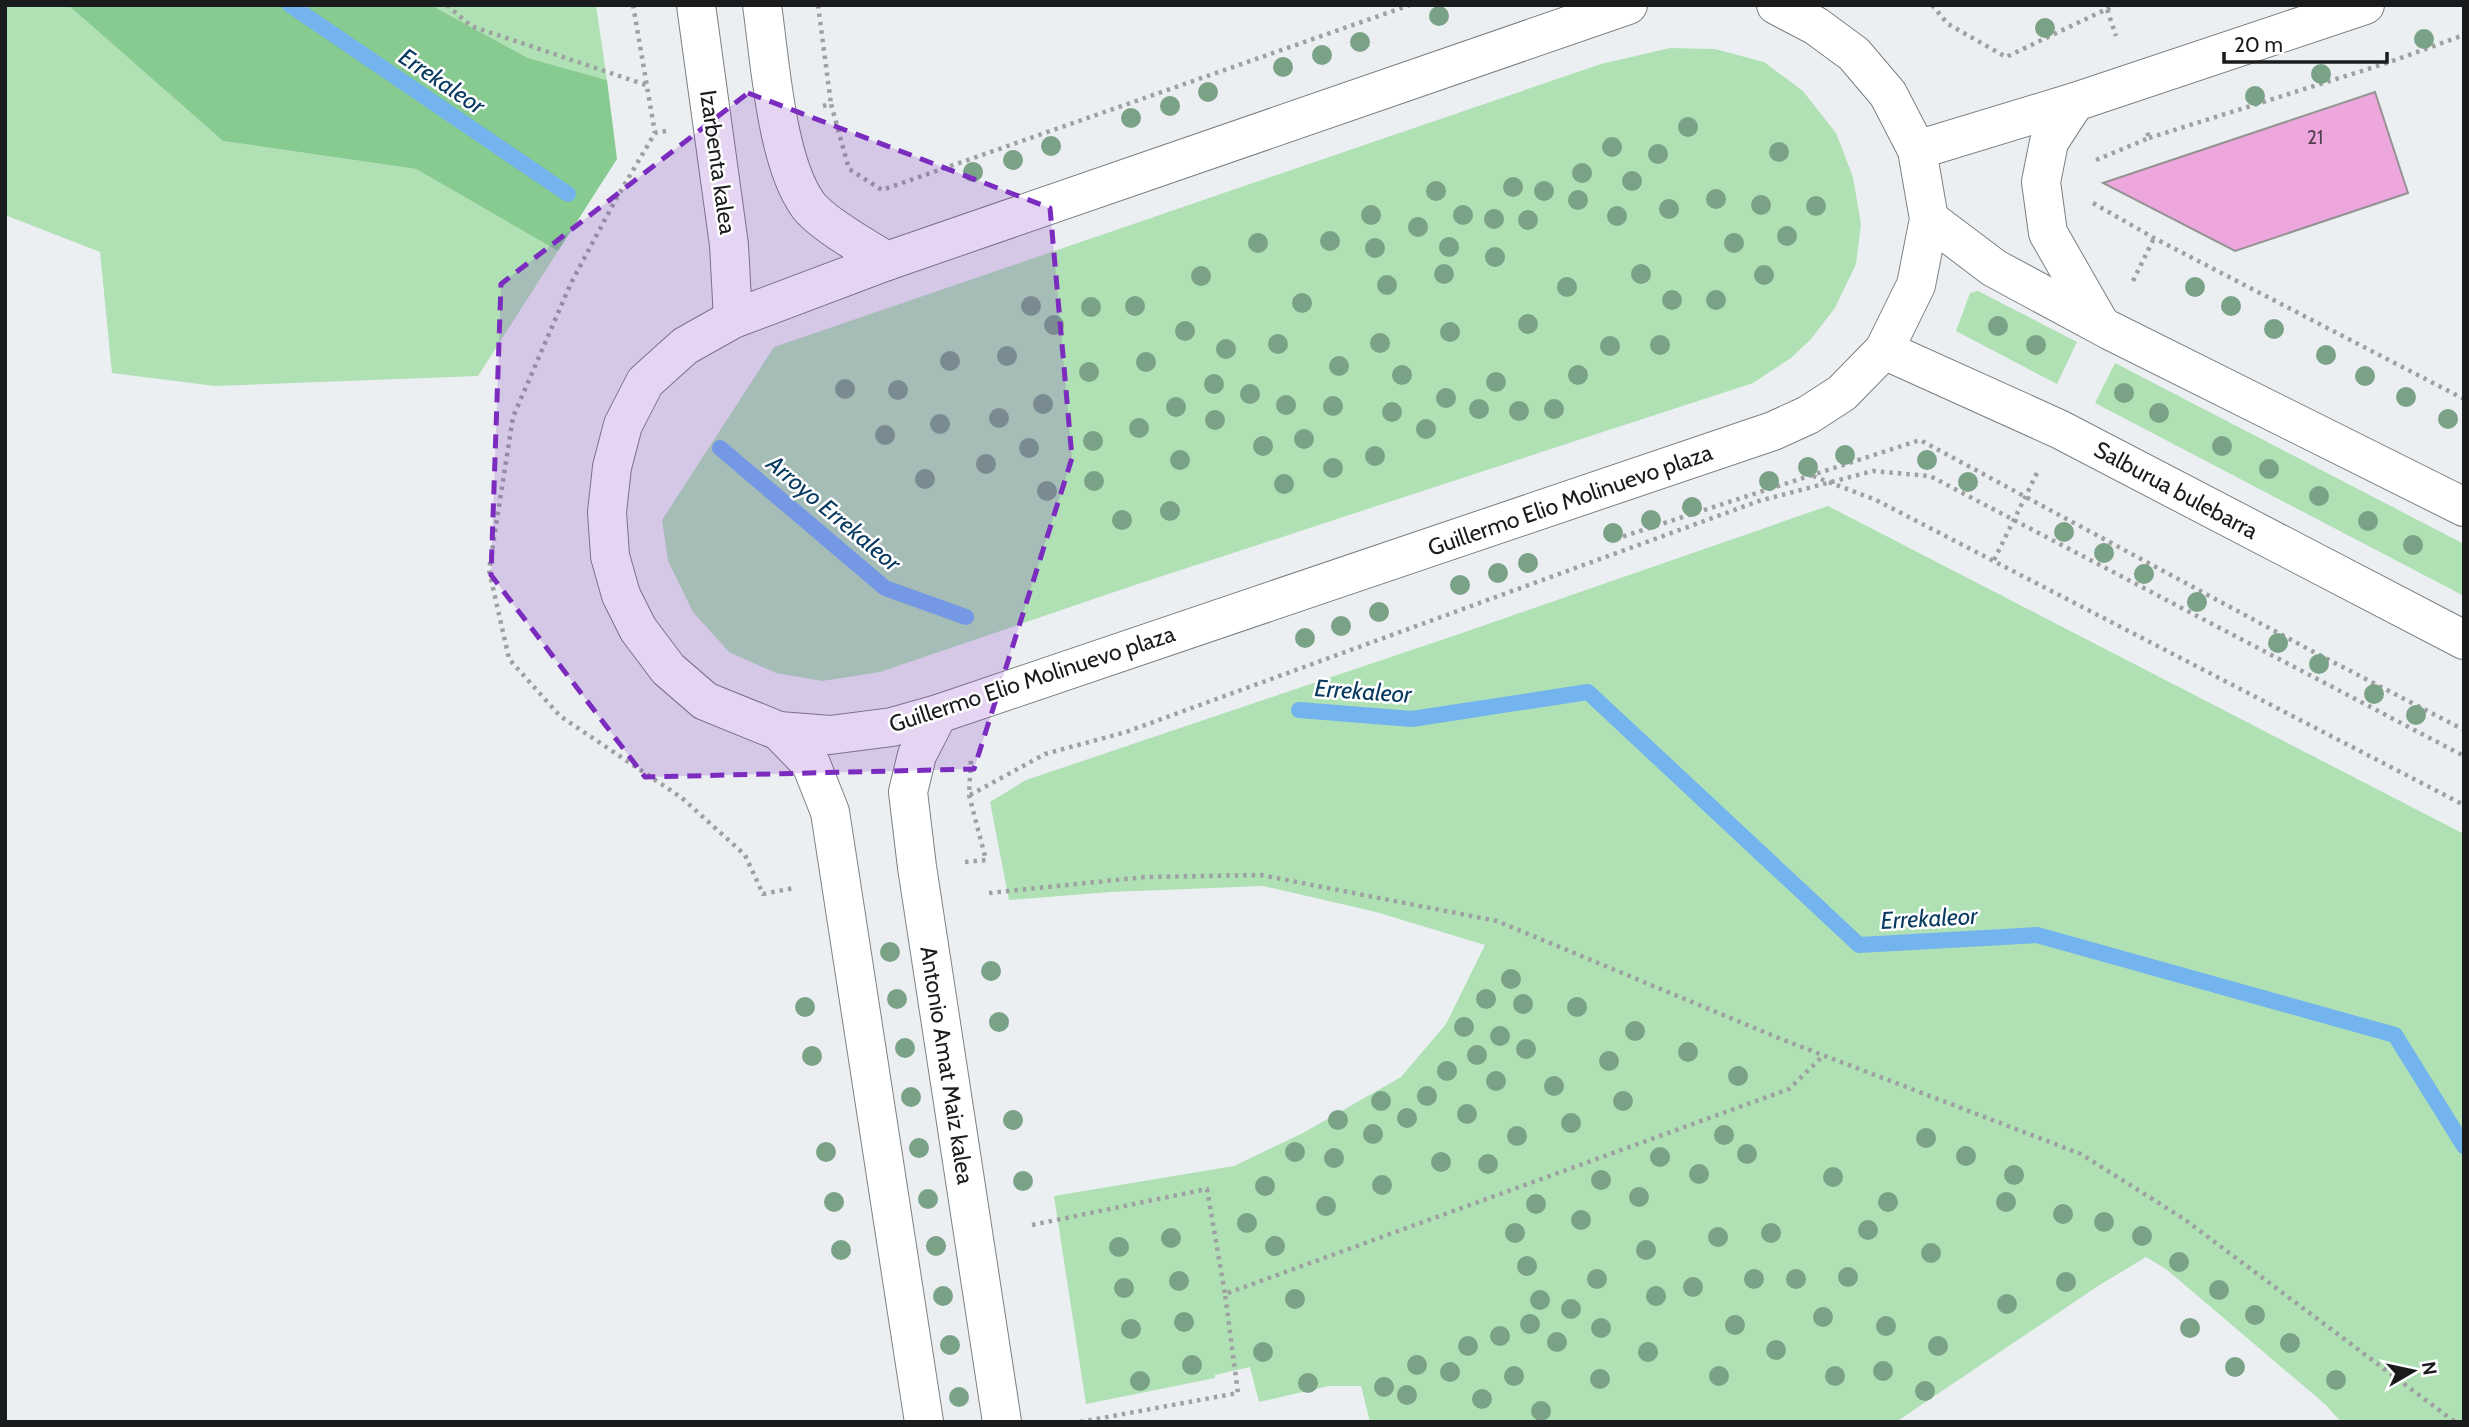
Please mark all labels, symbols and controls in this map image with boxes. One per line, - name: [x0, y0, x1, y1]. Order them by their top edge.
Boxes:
- scale bar: [2224, 21, 2387, 65]
- text: 20 m: [2234, 32, 2283, 57]
- water label: Errekaleor: [394, 42, 492, 121]
- street label: Izarbenta kalea: [694, 88, 742, 236]
- house number: 21: [2307, 126, 2323, 149]
- street label: Salburua bulebarra: [2089, 435, 2263, 545]
- street label: Guillermo Elio Molinuevo plaza: [1424, 438, 1716, 562]
- water label: Arroyo Errekaleor: [760, 448, 908, 578]
- street label: Guillermo Elio Molinuevo plaza: [886, 620, 1178, 738]
- water label: Errekaleor: [1314, 673, 1414, 709]
- water label: Errekaleor: [1880, 901, 1980, 935]
- street label: Antonio Amat Maiz kalea: [914, 944, 980, 1186]
- north arrow: [2378, 1336, 2448, 1406]
- text: N: [2417, 1360, 2442, 1377]

